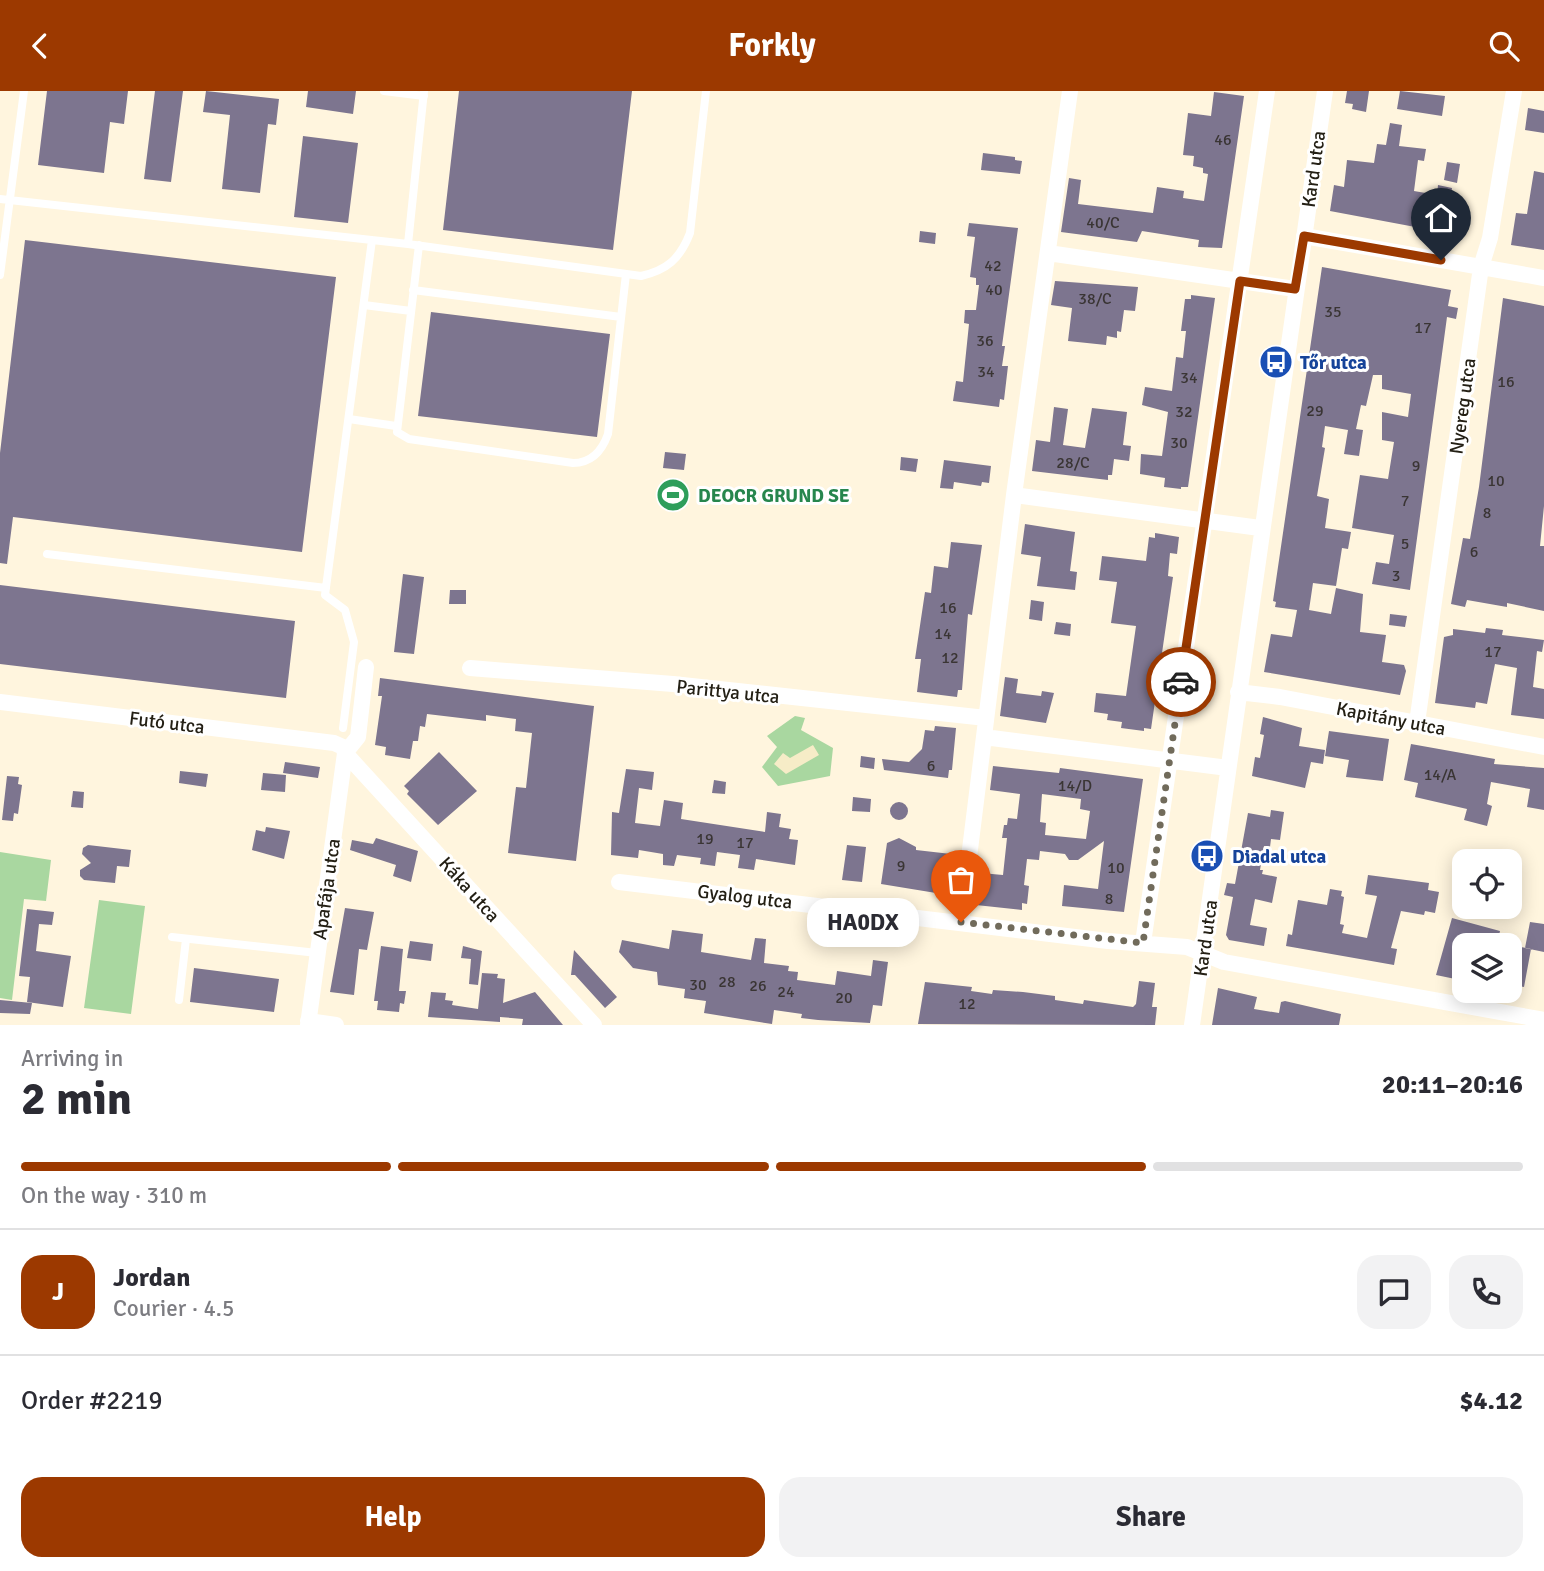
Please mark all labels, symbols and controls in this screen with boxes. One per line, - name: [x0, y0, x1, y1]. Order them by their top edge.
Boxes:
- text: Forkly: [728, 26, 816, 65]
- icon: back: [21, 27, 59, 65]
- icon: search: [1485, 27, 1523, 65]
- street label: Kard utca: [1297, 129, 1331, 209]
- house number: 46: [1214, 130, 1232, 150]
- pin: [1411, 188, 1471, 260]
- icon: home: [1422, 199, 1460, 237]
- house number: 40/C: [1086, 213, 1120, 233]
- house number: 42: [984, 256, 1002, 276]
- house number: 40: [985, 280, 1003, 300]
- house number: 38/C: [1078, 289, 1112, 309]
- house number: 35: [1324, 302, 1342, 322]
- house number: 17: [1414, 318, 1432, 338]
- house number: 36: [976, 331, 994, 351]
- bus stop icon: Tőr utca: [1257, 343, 1295, 381]
- place label: Tőr utca: [1300, 351, 1367, 375]
- street label: Nyereg utca: [1444, 356, 1482, 456]
- house number: 34: [977, 362, 995, 382]
- house number: 34: [1180, 368, 1198, 388]
- house number: 16: [1497, 372, 1515, 392]
- house number: 29: [1306, 401, 1324, 421]
- house number: 32: [1175, 402, 1193, 422]
- house number: 30: [1170, 433, 1188, 453]
- house number: 28/C: [1056, 453, 1090, 473]
- house number: 9: [1412, 456, 1420, 476]
- house number: 10: [1487, 471, 1505, 491]
- sports icon: DEOCR GRUND SE: [654, 476, 692, 514]
- place label: DEOCR GRUND SE: [698, 484, 850, 508]
- house number: 7: [1401, 491, 1409, 511]
- house number: 8: [1483, 503, 1491, 523]
- house number: 5: [1401, 534, 1409, 554]
- house number: 6: [1470, 542, 1478, 562]
- house number: 3: [1392, 566, 1400, 586]
- house number: 16: [939, 598, 957, 618]
- house number: 14: [934, 624, 952, 644]
- house number: 17: [1484, 642, 1502, 662]
- courier: [1146, 647, 1216, 717]
- house number: 12: [941, 648, 959, 668]
- icon: car: [1162, 663, 1200, 701]
- street label: Parittya utca: [675, 675, 781, 709]
- street label: Kapitány utca: [1334, 697, 1448, 741]
- street label: Futó utca: [128, 706, 206, 740]
- house number: 6: [927, 756, 935, 776]
- house number: 14/A: [1424, 765, 1457, 785]
- house number: 14/D: [1058, 776, 1092, 796]
- house number: 19: [696, 829, 714, 849]
- house number: 17: [736, 833, 754, 853]
- street label: Apafája utca: [308, 837, 346, 941]
- bus stop icon: Diadal utca: [1188, 837, 1226, 875]
- place label: Diadal utca: [1232, 845, 1327, 869]
- map controls: [1452, 849, 1522, 1003]
- button: locate: [1452, 849, 1522, 919]
- pin: [931, 850, 991, 922]
- street label: Káka utca: [434, 852, 505, 927]
- house number: 9: [897, 856, 905, 876]
- house number: 10: [1107, 858, 1125, 878]
- icon: bag: [942, 861, 980, 899]
- street label: Gyalog utca: [696, 879, 794, 915]
- house number: 8: [1105, 889, 1113, 909]
- callout: HA0DX: [807, 897, 919, 947]
- street label: Kard utca: [1189, 898, 1223, 978]
- text: HA0DX: [827, 908, 899, 937]
- button: layers: [1452, 933, 1522, 1003]
- house number: 28: [718, 972, 736, 992]
- house number: 30: [689, 975, 707, 995]
- house number: 26: [749, 976, 767, 996]
- house number: 24: [777, 982, 795, 1002]
- house number: 20: [835, 988, 853, 1008]
- house number: 12: [958, 994, 976, 1014]
- text: Arriving in: [21, 1044, 123, 1073]
- text: 20:11–20:16: [1382, 1069, 1523, 1101]
- text: 2 min: [21, 1071, 132, 1127]
- text: On the way · 310 m: [21, 1181, 207, 1210]
- button: chat: [1357, 1255, 1431, 1329]
- button: phone: [1449, 1255, 1523, 1329]
- text: Jordan: [113, 1262, 190, 1294]
- text: J: [52, 1276, 64, 1308]
- text: Courier · 4.5: [113, 1294, 234, 1323]
- text: Order #2219: [21, 1385, 162, 1417]
- text: $4.12: [1459, 1385, 1523, 1417]
- button: Help: [21, 1477, 765, 1557]
- button: Share: [779, 1477, 1523, 1557]

